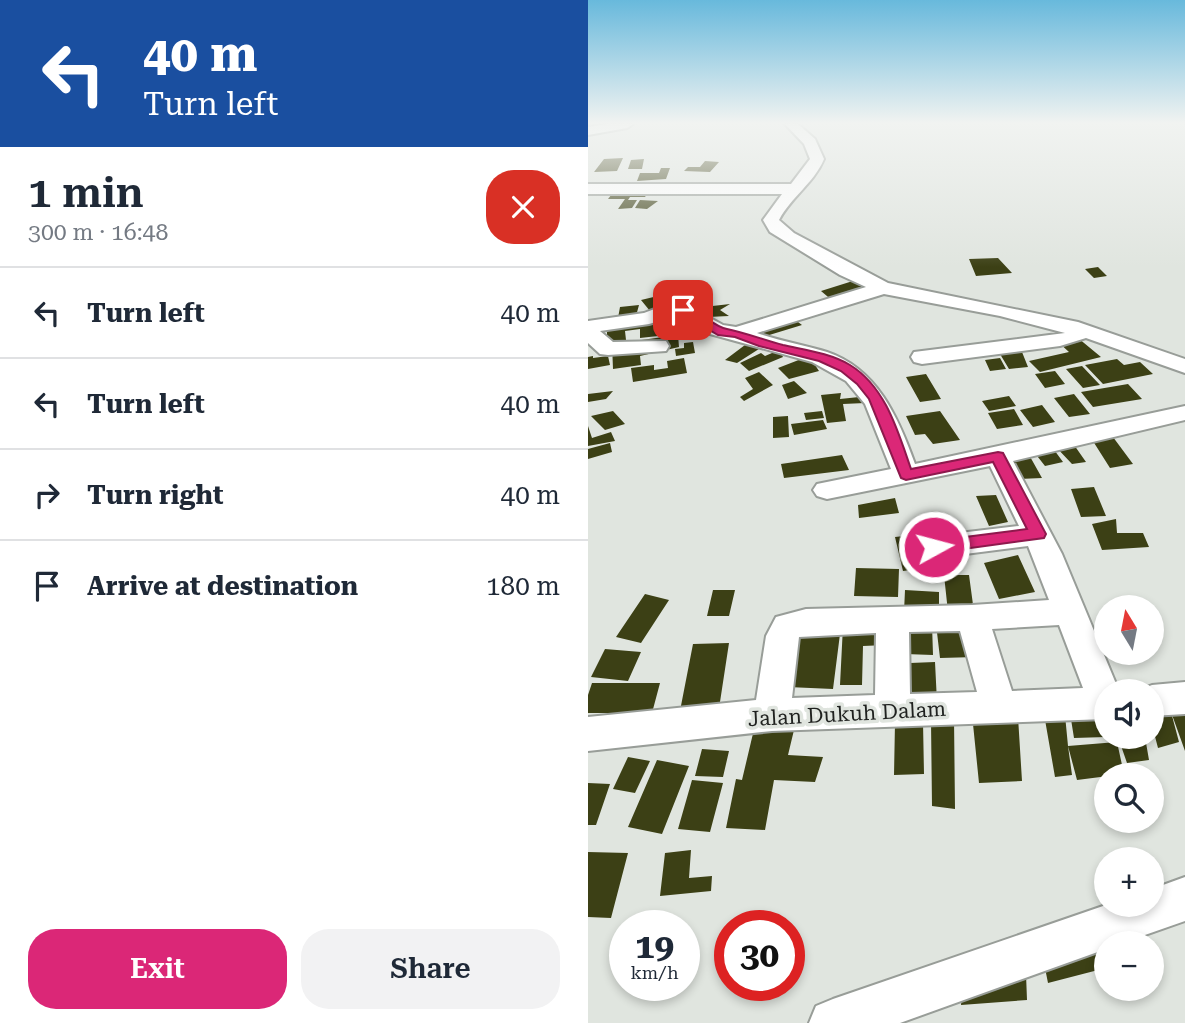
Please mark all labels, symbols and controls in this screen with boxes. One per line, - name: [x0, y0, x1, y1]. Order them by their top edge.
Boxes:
- text: 40 m: [143, 26, 258, 83]
- icon: left: [28, 28, 119, 119]
- text: Turn left: [143, 85, 278, 123]
- text: 1 min: [28, 168, 144, 217]
- button: close: [486, 170, 560, 244]
- text: 300 m · 16:48: [28, 219, 168, 246]
- pin: [653, 280, 713, 340]
- icon: arrive: [664, 291, 702, 329]
- icon: left: [28, 294, 66, 332]
- text: Turn left: [87, 298, 205, 328]
- text: 40 m: [501, 298, 560, 328]
- icon: left: [28, 385, 66, 423]
- text: Turn left: [87, 389, 205, 419]
- text: 40 m: [501, 389, 560, 419]
- icon: right: [28, 476, 66, 514]
- text: Turn right: [87, 480, 223, 510]
- text: 40 m: [501, 480, 560, 510]
- position arrow: [897, 510, 971, 584]
- icon: arrive: [28, 567, 66, 605]
- text: Arrive at destination: [87, 571, 358, 601]
- text: 180 m: [486, 571, 560, 601]
- north arrow: [1094, 595, 1164, 665]
- map controls: [1094, 595, 1164, 1001]
- button: sound: [1094, 679, 1164, 749]
- street label: Jalan Dukuh Dalam: [747, 697, 947, 731]
- button: search: [1094, 763, 1164, 833]
- button: +: [1094, 847, 1164, 917]
- speed limit sign: 30: [714, 910, 805, 1001]
- text: 19: [635, 926, 674, 967]
- button: Exit: [28, 929, 287, 1009]
- button: Share: [301, 929, 560, 1009]
- button: −: [1094, 931, 1164, 1001]
- text: km/h: [630, 962, 679, 983]

